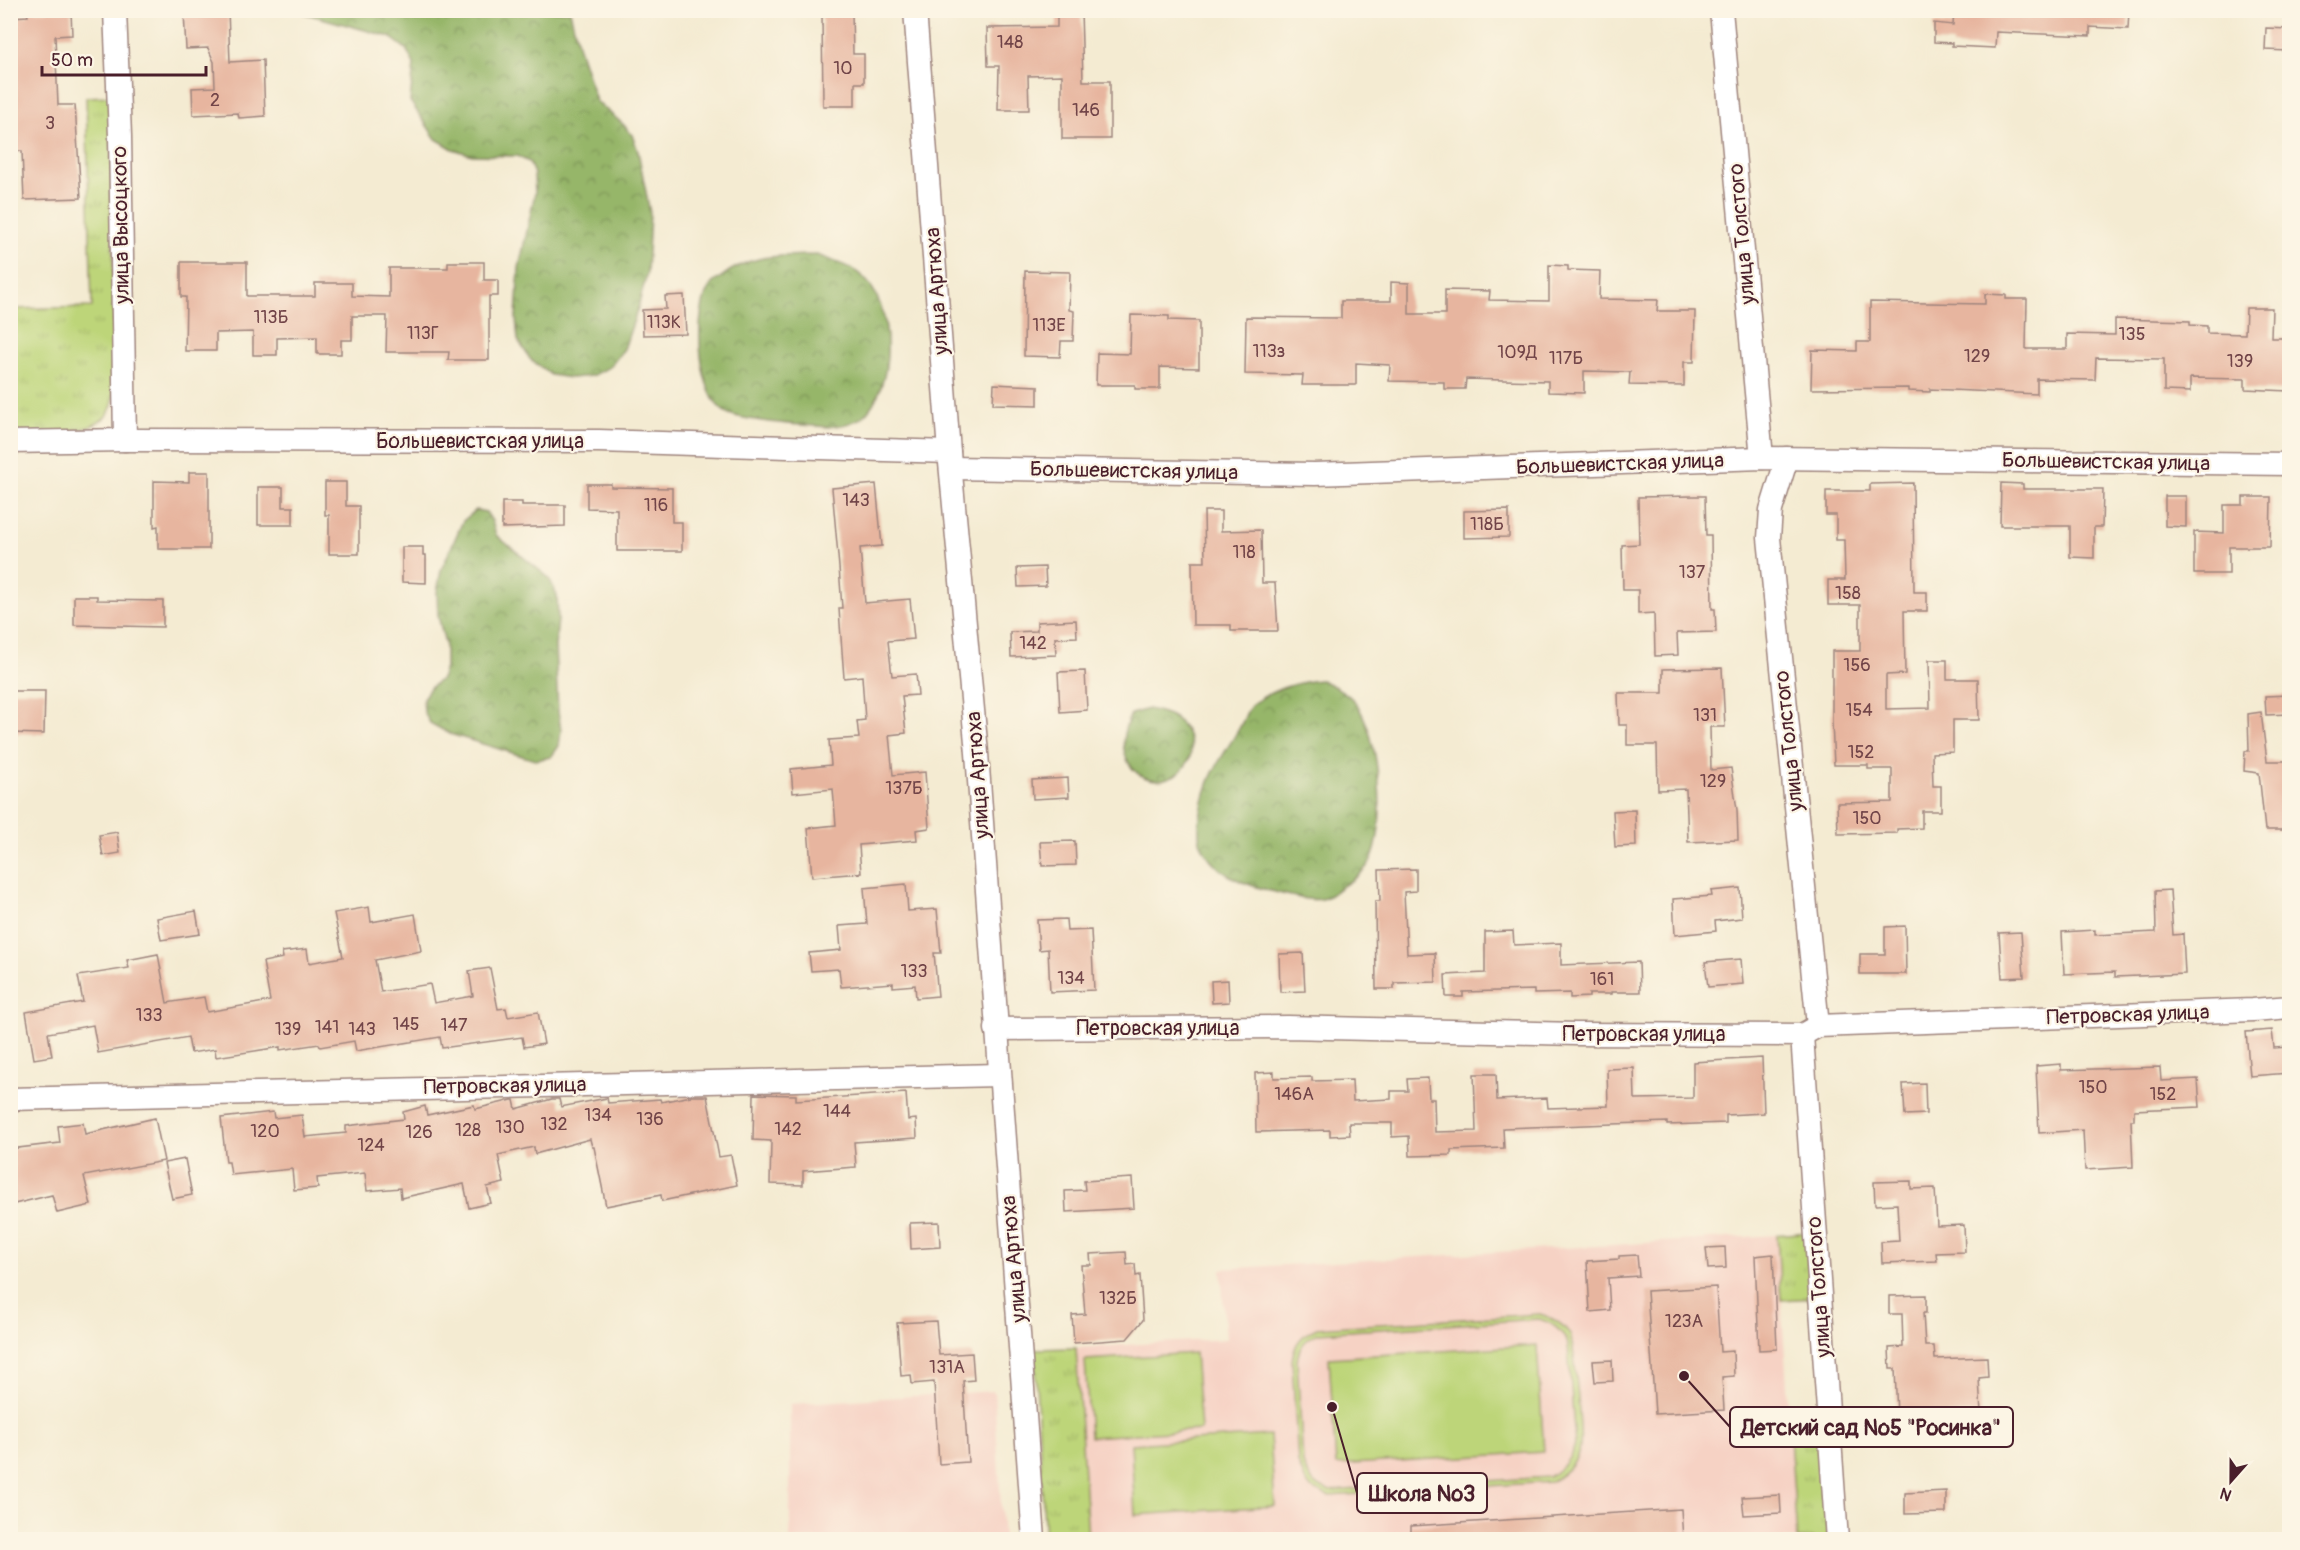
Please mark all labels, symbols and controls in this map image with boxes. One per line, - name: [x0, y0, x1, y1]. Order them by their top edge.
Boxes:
- house number: 148: [997, 31, 1023, 54]
- scale bar: [42, 39, 206, 77]
- text: 50 m: [51, 49, 93, 72]
- house number: 10: [833, 57, 853, 80]
- house number: 2: [210, 89, 220, 112]
- house number: 146: [1072, 99, 1100, 122]
- house number: 3: [45, 112, 55, 135]
- street label: улица Высоцкого: [106, 146, 136, 305]
- street label: улица Толстого: [1722, 162, 1762, 307]
- street label: улица Артюха: [919, 226, 955, 357]
- house number: 113Б: [254, 306, 288, 329]
- house number: 113К: [647, 311, 681, 334]
- house number: 113Е: [1032, 314, 1066, 337]
- house number: 113Г: [407, 322, 439, 345]
- house number: 135: [2119, 323, 2145, 346]
- house number: 113з: [1253, 340, 1285, 363]
- house number: 109Д: [1497, 341, 1537, 364]
- house number: 129: [1964, 345, 1990, 368]
- house number: 117Б: [1549, 347, 1583, 370]
- house number: 139: [2227, 350, 2253, 373]
- street label: Большевистская улица: [376, 428, 584, 455]
- street label: Большевистская улица: [1515, 447, 1725, 481]
- street label: Большевистская улица: [2002, 447, 2210, 477]
- street label: Большевистская улица: [1030, 456, 1238, 486]
- house number: 143: [842, 489, 870, 512]
- house number: 116: [644, 494, 668, 517]
- house number: 118Б: [1470, 513, 1504, 536]
- house number: 118: [1232, 541, 1256, 564]
- house number: 137: [1679, 561, 1706, 584]
- house number: 158: [1835, 582, 1861, 605]
- house number: 142: [1019, 632, 1047, 655]
- house number: 156: [1843, 654, 1871, 677]
- street label: улица Толстого: [1768, 669, 1810, 814]
- house number: 154: [1845, 699, 1873, 722]
- house number: 131: [1693, 704, 1717, 727]
- street label: улица Артюха: [960, 710, 996, 841]
- house number: 152: [1848, 741, 1874, 764]
- house number: 129: [1700, 770, 1726, 793]
- house number: 137Б: [885, 777, 923, 800]
- house number: 150: [1852, 807, 1882, 830]
- house number: 133: [900, 960, 928, 983]
- house number: 134: [1057, 967, 1085, 990]
- house number: 161: [1590, 968, 1614, 991]
- street label: Петровская улица: [2046, 999, 2210, 1031]
- house number: 133: [135, 1004, 163, 1027]
- house number: 145: [392, 1013, 420, 1036]
- house number: 147: [441, 1014, 468, 1037]
- street label: Петровская улица: [1077, 1015, 1239, 1042]
- house number: 141: [315, 1016, 339, 1039]
- house number: 139: [275, 1018, 301, 1041]
- house number: 143: [348, 1018, 376, 1041]
- street label: Петровская улица: [1563, 1021, 1725, 1048]
- street label: Петровская улица: [423, 1071, 587, 1101]
- house number: 150: [2078, 1076, 2108, 1099]
- house number: 146А: [1274, 1083, 1314, 1106]
- house number: 152: [2150, 1083, 2176, 1106]
- house number: 144: [823, 1100, 852, 1123]
- house number: 134: [584, 1104, 612, 1127]
- house number: 136: [636, 1108, 664, 1131]
- house number: 132: [540, 1113, 568, 1136]
- house number: 130: [495, 1116, 525, 1139]
- house number: 142: [774, 1118, 802, 1141]
- house number: 128: [455, 1119, 481, 1142]
- house number: 120: [250, 1120, 280, 1143]
- house number: 126: [405, 1121, 433, 1144]
- house number: 124: [357, 1134, 385, 1157]
- street label: улица Артюха: [995, 1194, 1033, 1325]
- street label: улица Толстого: [1801, 1216, 1837, 1359]
- house number: 132Б: [1099, 1287, 1137, 1310]
- house number: 123А: [1665, 1310, 1703, 1333]
- house number: 131А: [929, 1356, 965, 1379]
- callout: Детский сад №5 "Росинка": [1730, 1407, 2013, 1447]
- text: Детский сад №5 "Росинка": [1739, 1414, 2001, 1442]
- north arrow: [2201, 1451, 2261, 1511]
- callout: Школа №3: [1357, 1473, 1487, 1513]
- text: Школа №3: [1368, 1480, 1475, 1508]
- text: N: [2217, 1483, 2235, 1505]

